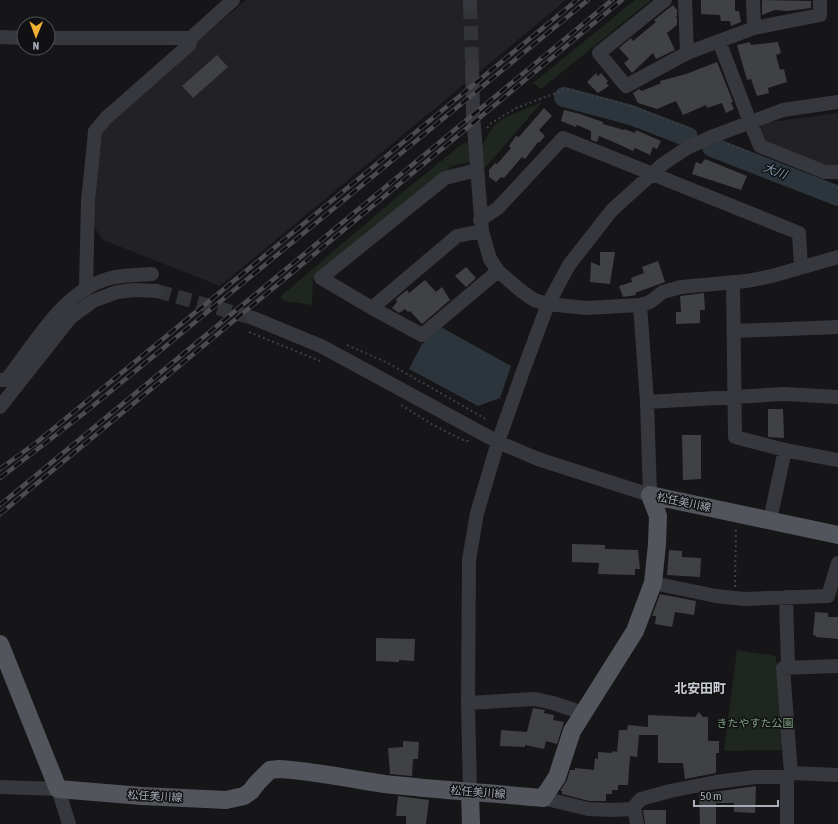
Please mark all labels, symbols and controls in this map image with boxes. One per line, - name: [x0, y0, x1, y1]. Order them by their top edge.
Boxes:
- north arrow: [16, 16, 56, 56]
- text: N: [32, 40, 39, 52]
- water label: 大川: [761, 160, 791, 183]
- street label: 松任美川線: [656, 490, 712, 514]
- district label: 北安田町: [674, 681, 726, 696]
- park label: きたやすた公園: [717, 717, 794, 729]
- scale bar: [694, 782, 778, 808]
- street label: 松任美川線: [450, 784, 506, 800]
- street label: 松任美川線: [127, 789, 183, 803]
- text: 50 m: [700, 789, 722, 803]

